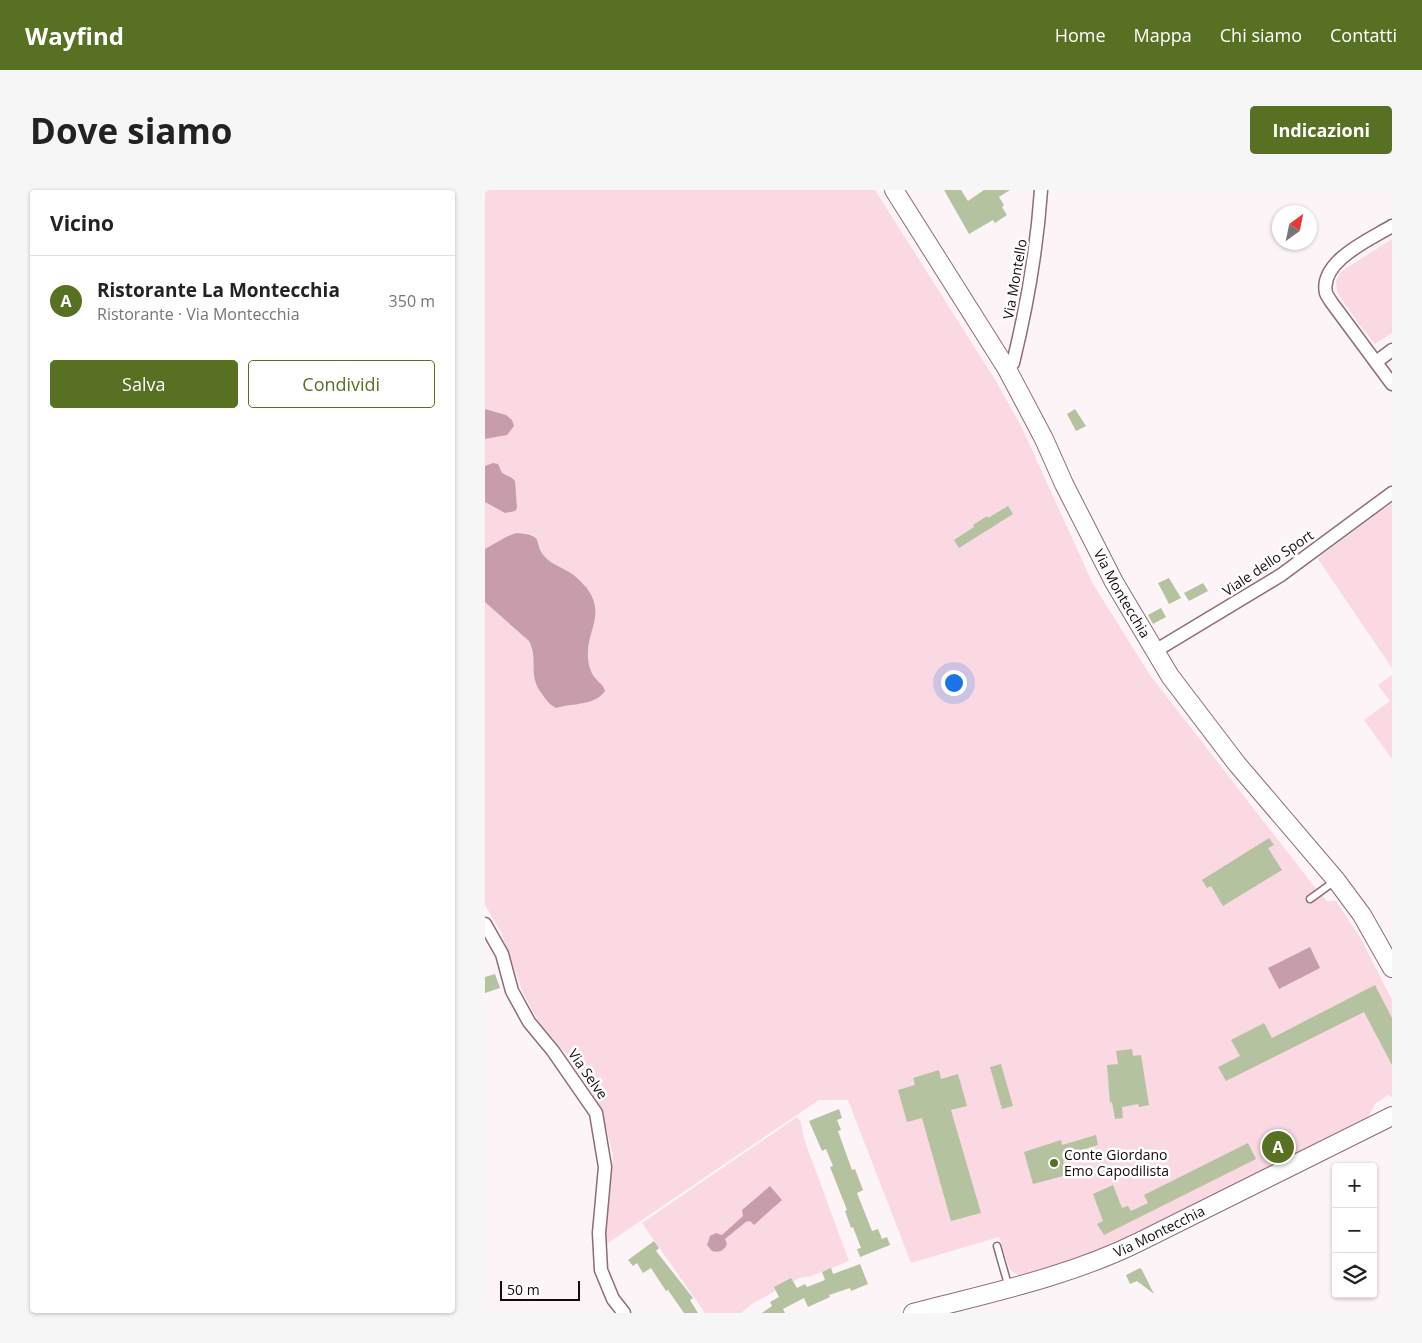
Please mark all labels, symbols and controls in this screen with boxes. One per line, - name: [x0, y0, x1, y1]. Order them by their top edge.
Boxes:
- text: Wayfind: [25, 19, 124, 52]
- text: Home: [1055, 23, 1106, 47]
- text: Mappa: [1134, 23, 1192, 47]
- text: Chi siamo: [1220, 23, 1302, 47]
- text: Contatti: [1330, 23, 1397, 47]
- button: Indicazioni: [1250, 106, 1392, 154]
- text: Dove siamo: [30, 107, 233, 154]
- north arrow: [1272, 205, 1317, 250]
- text: Vicino: [50, 209, 114, 237]
- street label: Via Montello: [998, 237, 1031, 321]
- text: Ristorante La Montecchia: [97, 277, 340, 303]
- text: A: [60, 290, 72, 312]
- text: 350 m: [389, 290, 435, 312]
- text: Ristorante · Via Montecchia: [97, 303, 300, 325]
- button: Salva: [50, 360, 238, 408]
- button: Condividi: [248, 360, 435, 408]
- street label: Viale dello Sport: [1219, 525, 1317, 600]
- street label: Via Montecchia: [1090, 546, 1155, 641]
- your location: [941, 670, 967, 696]
- street label: Via Selve: [564, 1045, 613, 1103]
- pin: A: [1262, 1128, 1294, 1166]
- place label: Conte Giordano Emo Capodilista: [1064, 1145, 1169, 1180]
- marker: Conte Giordano Emo Capodilista: [1048, 1157, 1060, 1169]
- map controls: [1332, 1163, 1377, 1298]
- button: +: [1332, 1163, 1377, 1208]
- street label: Via Montecchia: [1111, 1201, 1208, 1261]
- button: −: [1332, 1208, 1377, 1253]
- button: layers: [1332, 1253, 1377, 1298]
- scale bar: [500, 1278, 580, 1301]
- text: 50 m: [507, 1280, 540, 1299]

